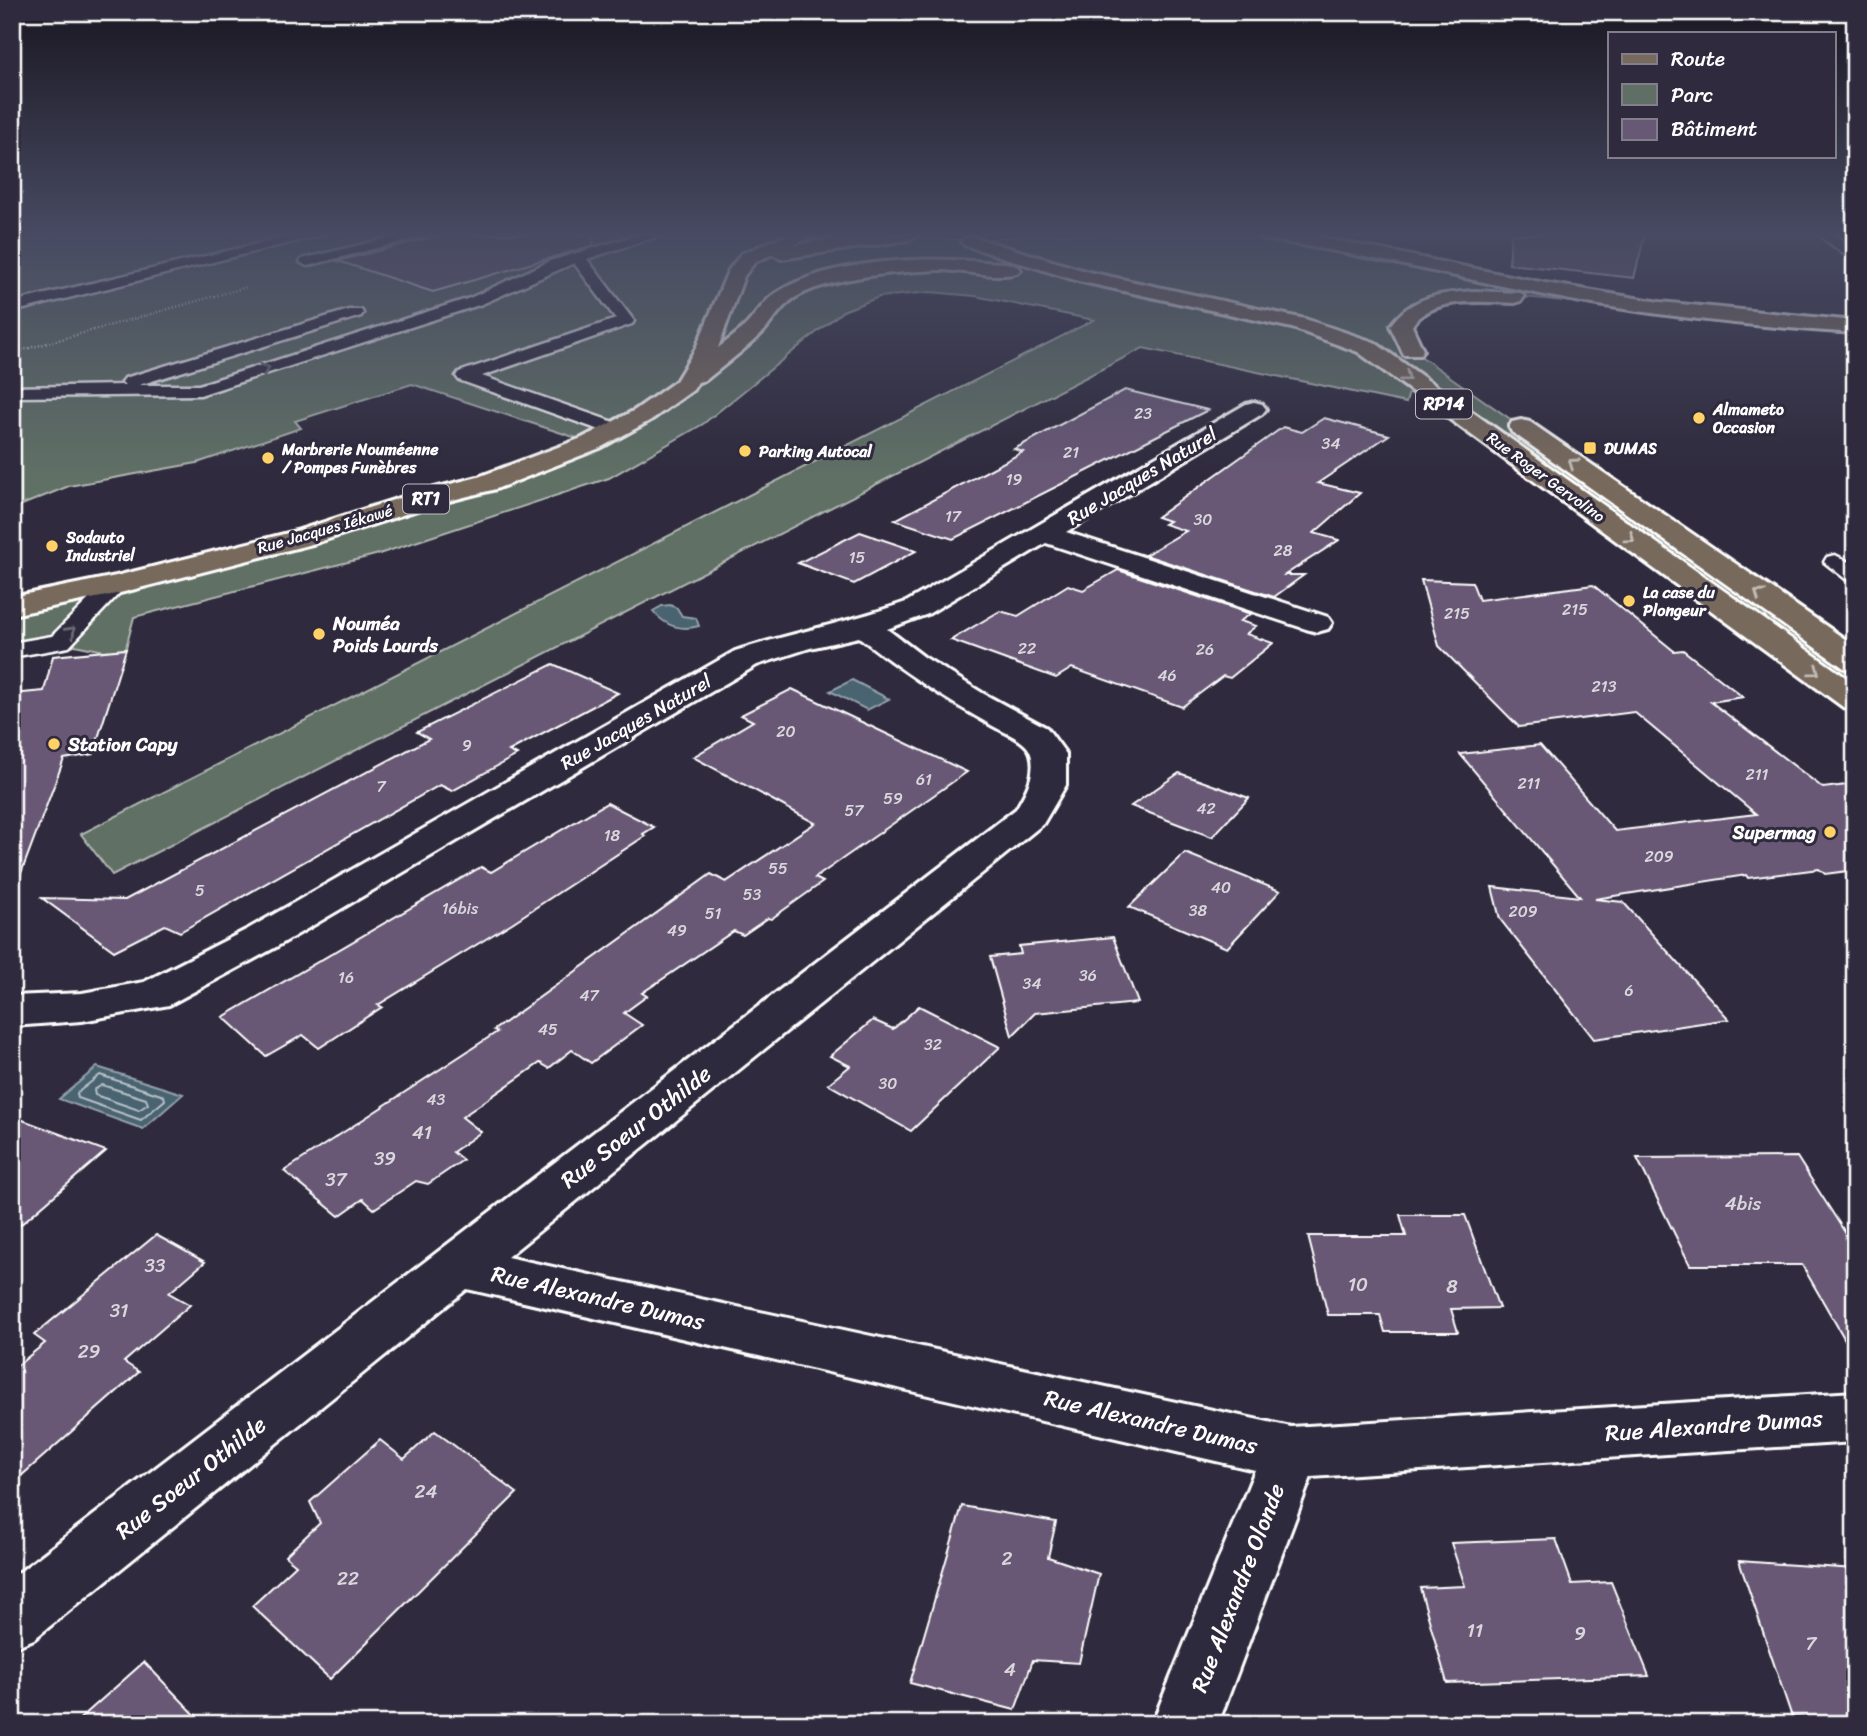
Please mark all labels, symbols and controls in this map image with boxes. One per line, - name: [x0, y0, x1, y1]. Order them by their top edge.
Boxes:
- legend: [1608, 32, 1836, 158]
- text: Route: [1671, 40, 1725, 78]
- text: Parc: [1671, 76, 1713, 114]
- text: Bâtiment: [1671, 110, 1757, 148]
- one-way arrow: [259, 363, 271, 378]
- one-way arrow: [1398, 368, 1411, 381]
- road number: RP14: [1416, 390, 1472, 418]
- place label: Almameto Occasion: [1712, 395, 1784, 442]
- house number: 23: [1134, 399, 1152, 428]
- marker: Almameto Occasion: [1691, 410, 1707, 426]
- street label: Rue Jacques Naturel: [1060, 418, 1224, 534]
- street label: Rue Roger Gervolino: [1480, 424, 1612, 530]
- house number: 34: [1322, 429, 1340, 458]
- place label: DUMAS: [1604, 434, 1657, 463]
- place label: Marbrerie Nouméenne / Pompes Funèbres: [281, 435, 439, 482]
- place label: Parking Autocal: [759, 437, 873, 466]
- house number: 21: [1063, 438, 1079, 467]
- marker: DUMAS: [1582, 440, 1598, 456]
- marker: Parking Autocal: [737, 443, 753, 459]
- marker: Marbrerie Nouméenne / Pompes Funèbres: [260, 450, 276, 466]
- one-way arrow: [1568, 459, 1581, 471]
- house number: 19: [1006, 465, 1023, 494]
- road number: RT1: [403, 485, 449, 514]
- street label: Rue Jacques Iékawé: [254, 496, 396, 562]
- house number: 17: [945, 502, 962, 531]
- house number: 30: [1194, 505, 1212, 534]
- place label: Sodauto Industriel: [65, 523, 136, 570]
- one-way arrow: [1623, 530, 1635, 542]
- house number: 28: [1274, 536, 1293, 565]
- marker: Sodauto Industriel: [44, 538, 60, 554]
- house number: 15: [849, 543, 866, 572]
- place label: La case du Plongeur: [1643, 578, 1715, 625]
- one-way arrow: [1754, 590, 1767, 602]
- marker: La case du Plongeur: [1621, 593, 1637, 609]
- house number: 215: [1562, 595, 1588, 624]
- house number: 215: [1444, 599, 1470, 628]
- place label: Nouméa Poids Lourds: [332, 607, 439, 662]
- one-way arrow: [63, 626, 76, 639]
- marker: Nouméa Poids Lourds: [311, 626, 327, 642]
- house number: 22: [1018, 634, 1036, 663]
- house number: 26: [1196, 635, 1214, 664]
- house number: 46: [1157, 661, 1177, 690]
- one-way arrow: [1807, 663, 1820, 676]
- street label: Rue Jacques Naturel: [554, 665, 719, 779]
- house number: 213: [1592, 672, 1617, 701]
- house number: 20: [776, 717, 796, 746]
- place label: Station Capy: [67, 728, 178, 761]
- house number: 9: [462, 731, 472, 760]
- marker: Station Capy: [46, 736, 62, 752]
- house number: 211: [1746, 760, 1769, 789]
- house number: 61: [916, 765, 932, 794]
- house number: 211: [1518, 769, 1541, 798]
- house number: 7: [376, 772, 386, 801]
- house number: 59: [883, 784, 903, 813]
- house number: 42: [1196, 794, 1216, 823]
- house number: 57: [845, 796, 864, 825]
- place label: Supermag: [1732, 816, 1816, 849]
- house number: 18: [604, 821, 621, 850]
- marker: Supermag: [1822, 824, 1838, 840]
- house number: 209: [1644, 842, 1674, 871]
- house number: 55: [768, 854, 788, 883]
- house number: 40: [1211, 873, 1231, 902]
- house number: 5: [195, 876, 205, 905]
- house number: 53: [743, 880, 761, 909]
- house number: 16bis: [442, 894, 479, 923]
- house number: 38: [1189, 896, 1208, 925]
- house number: 209: [1508, 897, 1538, 926]
- house number: 51: [705, 899, 721, 928]
- house number: 49: [667, 916, 687, 945]
- house number: 36: [1079, 961, 1097, 990]
- house number: 16: [338, 963, 354, 992]
- house number: 34: [1023, 969, 1041, 998]
- house number: 6: [1624, 976, 1634, 1005]
- house number: 47: [579, 981, 599, 1010]
- house number: 45: [538, 1015, 558, 1044]
- house number: 32: [924, 1030, 942, 1059]
- street label: Rue Soeur Othilde: [551, 1054, 721, 1200]
- house number: 30: [879, 1069, 897, 1098]
- house number: 43: [427, 1085, 446, 1114]
- house number: 41: [412, 1116, 432, 1149]
- house number: 39: [374, 1142, 396, 1175]
- house number: 37: [325, 1163, 348, 1196]
- house number: 4bis: [1725, 1187, 1761, 1220]
- house number: 33: [145, 1249, 166, 1282]
- street label: Rue Alexandre Dumas: [487, 1254, 709, 1343]
- house number: 10: [1348, 1268, 1368, 1301]
- house number: 8: [1446, 1270, 1458, 1303]
- house number: 31: [110, 1294, 128, 1327]
- house number: 29: [78, 1335, 100, 1368]
- street label: Rue Alexandre Dumas: [1040, 1378, 1262, 1467]
- street label: Rue Alexandre Dumas: [1604, 1398, 1824, 1454]
- street label: Rue Soeur Othilde: [106, 1405, 276, 1551]
- house number: 24: [415, 1475, 438, 1508]
- street label: Rue Alexandre Olonde: [1179, 1477, 1297, 1699]
- house number: 2: [1002, 1542, 1013, 1575]
- house number: 22: [337, 1562, 359, 1595]
- house number: 11: [1467, 1614, 1483, 1647]
- house number: 9: [1574, 1617, 1586, 1650]
- house number: 7: [1806, 1627, 1818, 1660]
- house number: 4: [1004, 1653, 1016, 1686]

